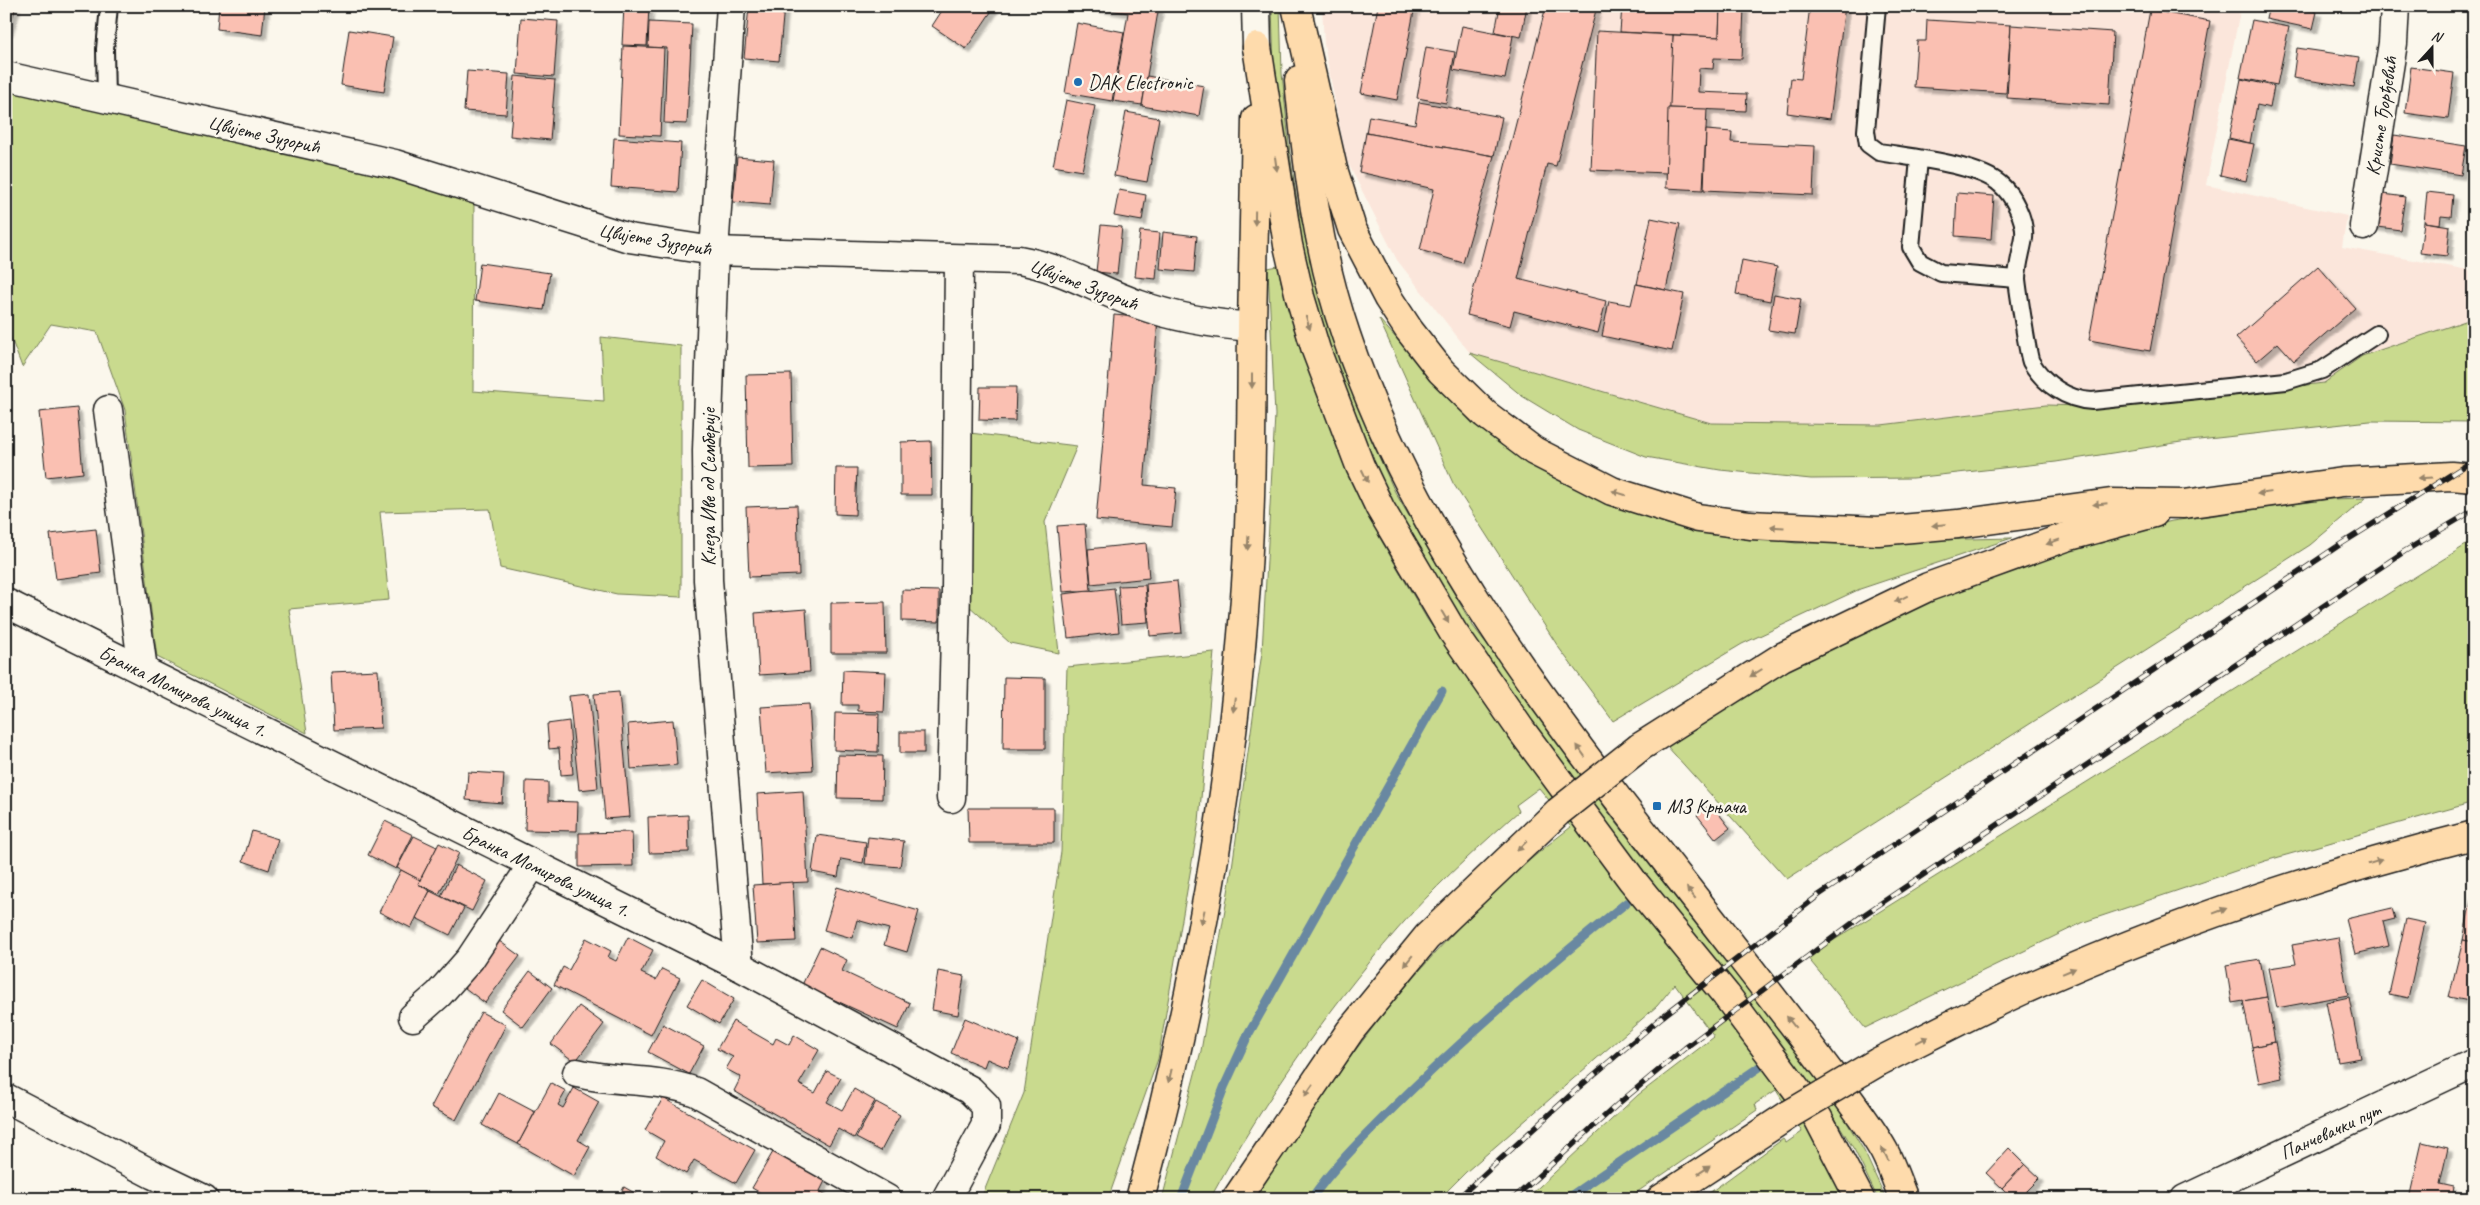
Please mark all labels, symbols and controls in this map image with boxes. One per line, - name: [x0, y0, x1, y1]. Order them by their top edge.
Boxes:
- north arrow: [2408, 22, 2458, 72]
- text: N: [2429, 27, 2446, 47]
- street label: Кристе Ђорђевић: [2360, 54, 2404, 177]
- place label: DAK Electronic: [1088, 70, 1193, 95]
- marker: DAK Electronic: [1072, 76, 1084, 88]
- street label: Цвијете Зузорић: [206, 110, 323, 160]
- one-way arrow: [1273, 157, 1281, 173]
- one-way arrow: [1251, 211, 1259, 227]
- street label: Цвијете Зузорић: [597, 217, 714, 262]
- street label: Цвијете Зузорић: [1026, 252, 1143, 317]
- one-way arrow: [1305, 316, 1313, 331]
- one-way arrow: [1248, 373, 1256, 389]
- street label: Кнеза Иве од Семберије: [696, 407, 721, 566]
- one-way arrow: [1361, 468, 1369, 483]
- one-way arrow: [2417, 474, 2433, 482]
- one-way arrow: [1611, 489, 1626, 497]
- one-way arrow: [2255, 489, 2271, 497]
- one-way arrow: [2092, 501, 2108, 509]
- one-way arrow: [1931, 522, 1947, 530]
- one-way arrow: [1769, 523, 1785, 531]
- one-way arrow: [1244, 535, 1252, 551]
- one-way arrow: [2045, 538, 2060, 546]
- one-way arrow: [1894, 596, 1908, 604]
- one-way arrow: [1440, 610, 1449, 623]
- street label: Бранка Момирова улица 1.: [95, 640, 271, 743]
- one-way arrow: [1750, 668, 1763, 677]
- one-way arrow: [1230, 697, 1238, 713]
- one-way arrow: [1576, 744, 1586, 758]
- place label: МЗ Крњача: [1667, 794, 1748, 819]
- marker: МЗ Крњача: [1651, 800, 1663, 812]
- street label: Бранка Момирова улица 1.: [458, 820, 634, 923]
- one-way arrow: [1517, 840, 1529, 852]
- one-way arrow: [2368, 857, 2383, 865]
- one-way arrow: [1686, 886, 1696, 900]
- one-way arrow: [2213, 907, 2228, 914]
- one-way arrow: [1198, 910, 1206, 926]
- one-way arrow: [1402, 954, 1413, 967]
- one-way arrow: [2062, 967, 2077, 975]
- one-way arrow: [1785, 1016, 1796, 1029]
- one-way arrow: [1915, 1036, 1929, 1044]
- one-way arrow: [1165, 1069, 1173, 1085]
- one-way arrow: [1305, 1083, 1314, 1097]
- street label: Панчевачки пут: [2276, 1097, 2386, 1166]
- one-way arrow: [1881, 1147, 1889, 1161]
- one-way arrow: [1697, 1166, 1710, 1175]

